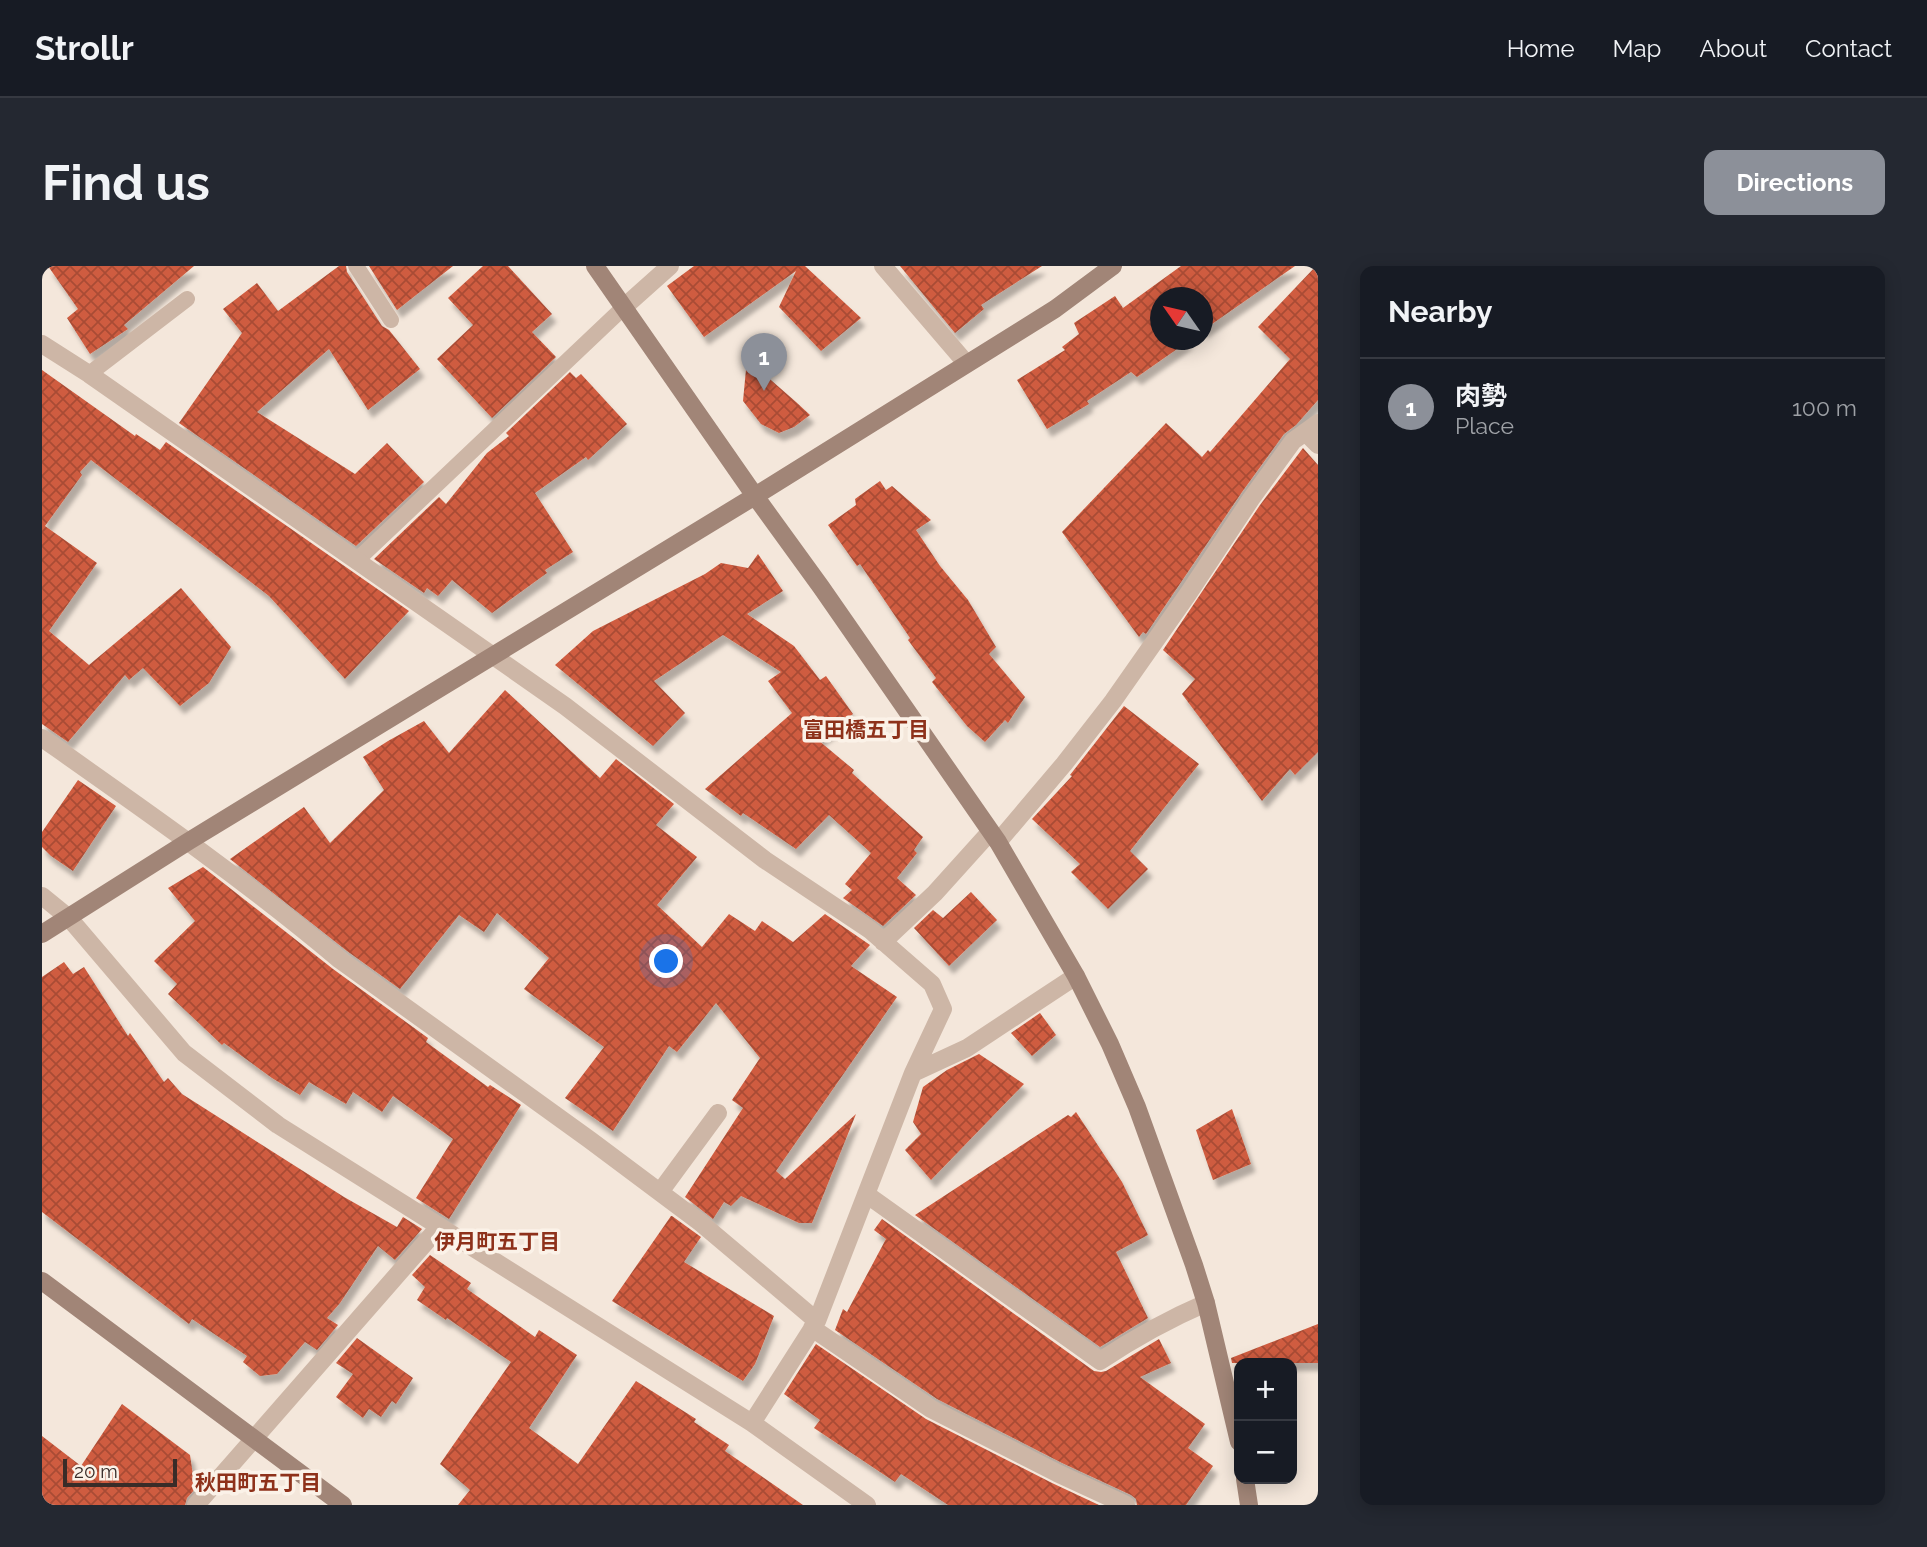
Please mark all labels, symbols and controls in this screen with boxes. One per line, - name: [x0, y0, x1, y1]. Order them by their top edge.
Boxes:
- text: Strollr: [35, 29, 134, 68]
- text: Home: [1507, 34, 1575, 63]
- text: Map: [1613, 34, 1661, 63]
- text: About: [1699, 34, 1767, 63]
- text: Contact: [1805, 34, 1892, 63]
- button: Directions: [1704, 150, 1885, 215]
- text: Find us: [42, 154, 210, 211]
- north arrow: [1150, 287, 1213, 350]
- text: Nearby: [1388, 294, 1492, 329]
- pin: 1: [741, 333, 787, 391]
- text: 肉勢: [1455, 381, 1507, 411]
- text: 1: [1405, 394, 1417, 421]
- text: 100 m: [1792, 394, 1857, 421]
- text: Place: [1455, 412, 1514, 439]
- district label: 富田橋五丁目: [803, 717, 929, 742]
- your location: [649, 944, 683, 978]
- district label: 伊月町五丁目: [434, 1229, 560, 1254]
- map controls: [1234, 1358, 1297, 1484]
- button: +: [1234, 1358, 1297, 1421]
- button: −: [1234, 1421, 1297, 1484]
- scale bar: [63, 1456, 177, 1488]
- text: 20 m: [74, 1460, 118, 1482]
- district label: 秋田町五丁目: [195, 1470, 321, 1495]

